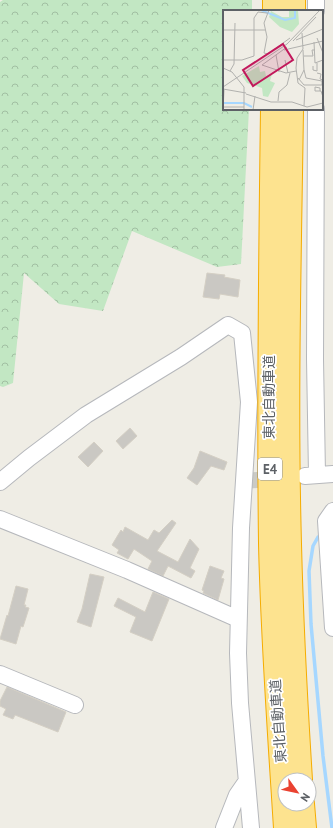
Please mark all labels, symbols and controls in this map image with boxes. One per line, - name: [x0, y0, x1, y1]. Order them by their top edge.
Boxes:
- inset map: [223, 10, 323, 110]
- street label: 東北自動車道: [260, 355, 278, 439]
- road number: E4: [258, 458, 282, 480]
- street label: 東北自動車道: [266, 678, 290, 764]
- north arrow: [277, 772, 317, 812]
- text: N: [298, 791, 313, 804]

